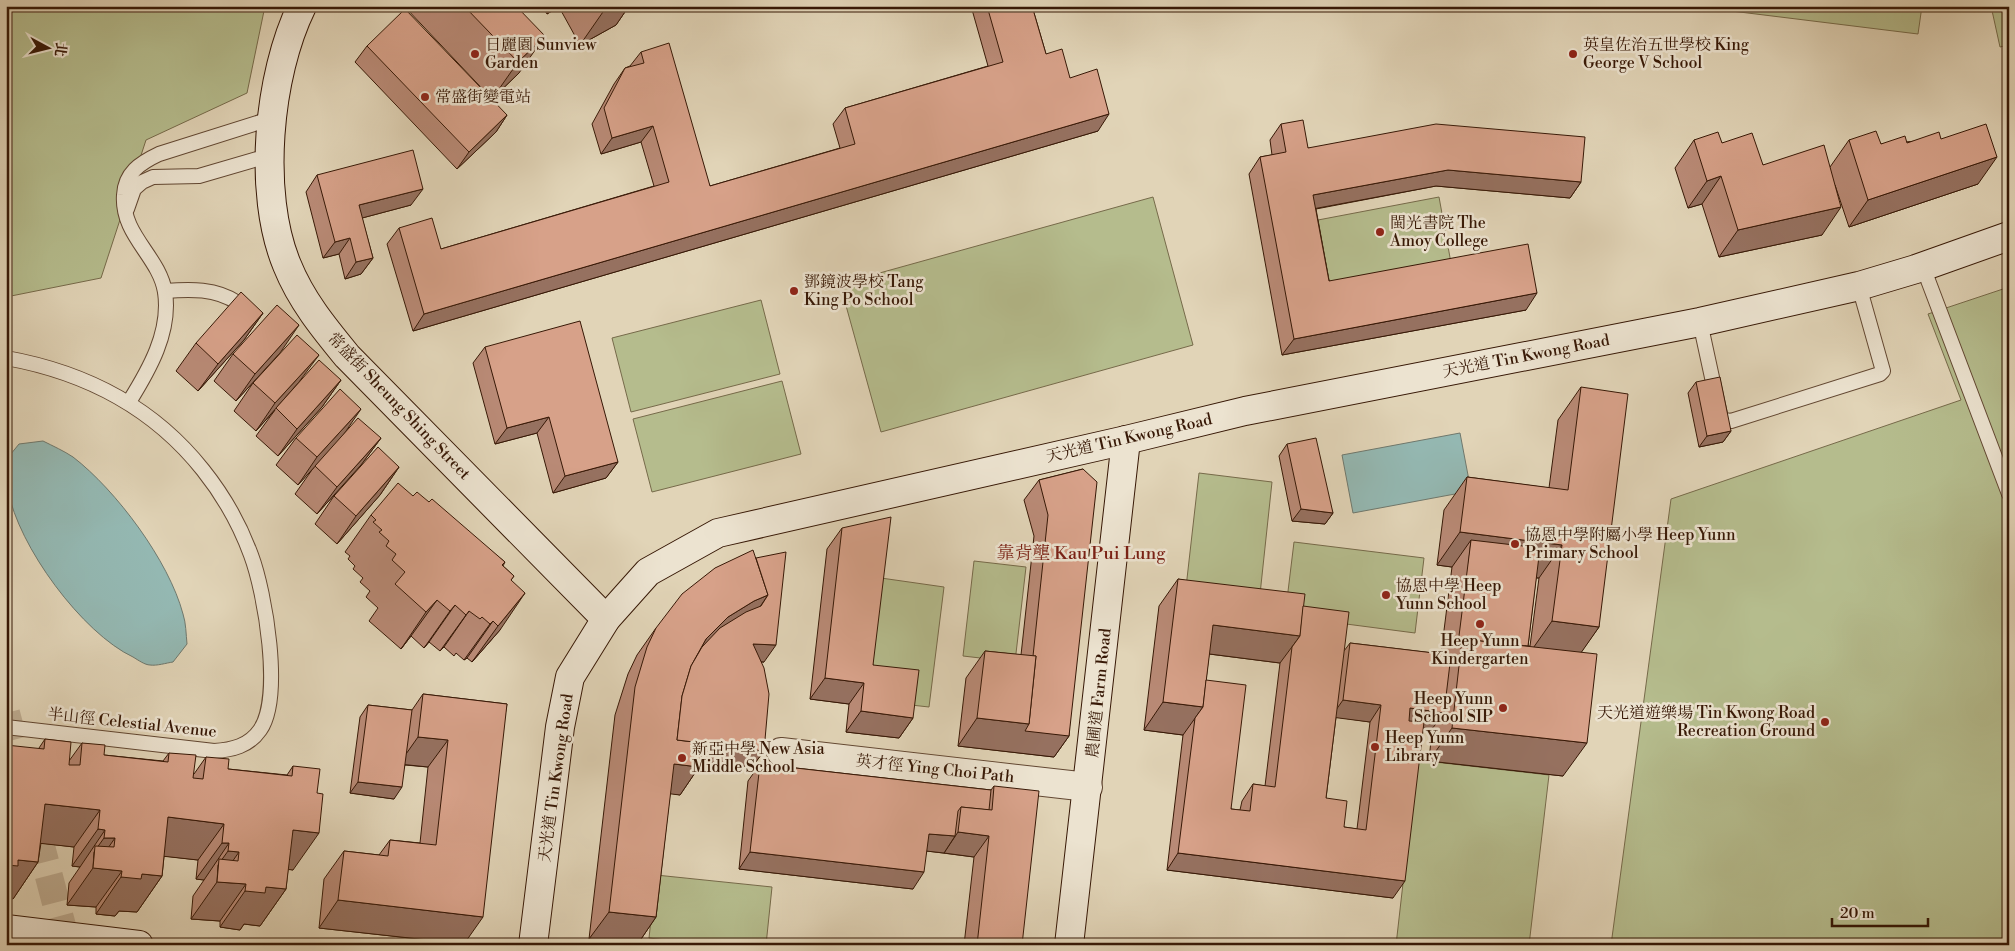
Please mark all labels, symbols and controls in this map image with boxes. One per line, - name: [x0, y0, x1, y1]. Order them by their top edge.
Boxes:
- north arrow: [22, 22, 72, 72]
- place label: 日麗園 Sunview Garden: [485, 35, 597, 73]
- place label: 英皇佐治五世學校 King George V School: [1583, 35, 1750, 73]
- text: 北: [50, 41, 70, 58]
- marker: 日麗園 Sunview Garden: [469, 48, 481, 60]
- marker: 英皇佐治五世學校 King George V School: [1567, 48, 1579, 60]
- place label: 常盛街變電站: [435, 87, 531, 107]
- marker: 常盛街變電站: [419, 91, 431, 103]
- place label: 閩光書院 The Amoy College: [1389, 213, 1488, 251]
- marker: 閩光書院 The Amoy College: [1374, 226, 1386, 238]
- place label: 鄧鏡波學校 Tang King Po School: [804, 272, 924, 310]
- marker: 鄧鏡波學校 Tang King Po School: [788, 285, 800, 297]
- street label: 常盛街 Sheung Shing Street: [323, 328, 475, 484]
- street label: 天光道 Tin Kwong Road: [1441, 330, 1611, 382]
- street label: 天光道 Tin Kwong Road: [1044, 409, 1214, 467]
- place label: 協恩中學附屬小學 Heep Yunn Primary School: [1525, 525, 1736, 563]
- marker: 協恩中學附屬小學 Heep Yunn Primary School: [1509, 538, 1521, 550]
- district label: 靠背壟 Kau Pui Lung: [996, 542, 1166, 565]
- place label: 協恩中學 Heep Yunn School: [1395, 576, 1502, 614]
- marker: 協恩中學 Heep Yunn School: [1380, 589, 1392, 601]
- marker: Heep Yunn Kindergarten: [1474, 618, 1486, 630]
- street label: 農圃道 Farm Road: [1082, 627, 1116, 759]
- place label: Heep Yunn Kindergarten: [1431, 631, 1529, 669]
- place label: Heep Yunn School SIP: [1414, 689, 1493, 727]
- street label: 天光道 Tin Kwong Road: [534, 692, 578, 864]
- marker: Heep Yunn School SIP: [1497, 702, 1509, 714]
- place label: 天光道遊樂場 Tin Kwong Road Recreation Ground: [1597, 703, 1815, 741]
- street label: 半山徑 Celestial Avenue: [46, 704, 218, 742]
- marker: 天光道遊樂場 Tin Kwong Road Recreation Ground: [1819, 716, 1831, 728]
- place label: Heep Yunn Library: [1385, 728, 1465, 766]
- place label: 新亞中學 New Asia Middle School: [692, 739, 826, 777]
- marker: Heep Yunn Library: [1369, 741, 1381, 753]
- street label: 英才徑 Ying Choi Path: [855, 751, 1016, 787]
- marker: 新亞中學 New Asia Middle School: [676, 752, 688, 764]
- scale bar: [1832, 896, 1929, 928]
- text: 20 m: [1840, 904, 1875, 923]

